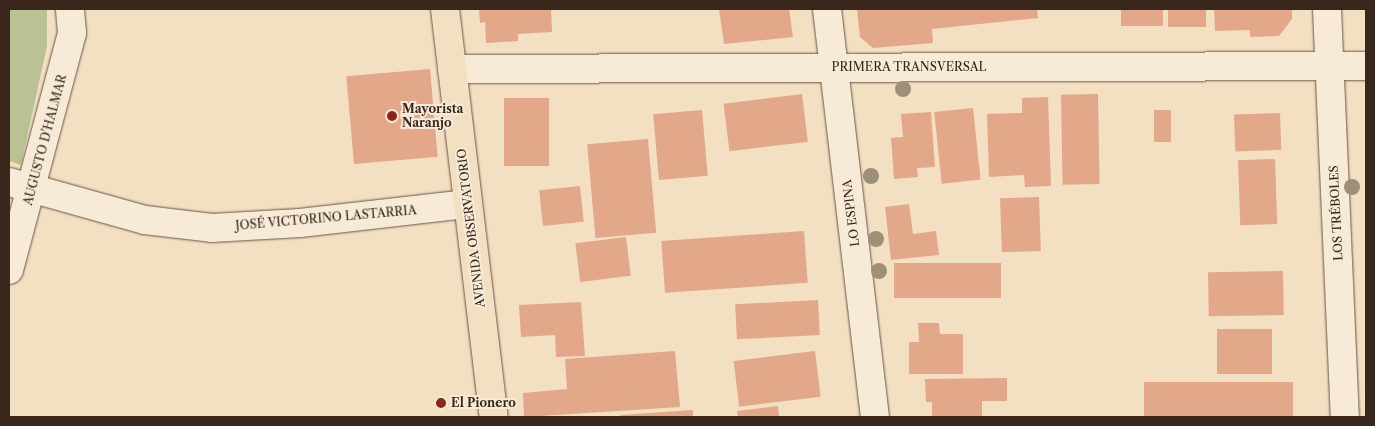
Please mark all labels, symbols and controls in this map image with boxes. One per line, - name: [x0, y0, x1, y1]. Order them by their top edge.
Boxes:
- street label: PRIMERA TRANSVERSAL: [831, 60, 987, 74]
- street label: AUGUSTO D'HALMAR: [21, 73, 69, 207]
- place label: Mayorista Naranjo: [402, 102, 464, 130]
- marker: Mayorista Naranjo: [386, 110, 398, 122]
- street label: AVENIDA OBSERVATORIO: [454, 148, 488, 308]
- street label: LOS TRÉBOLES: [1326, 165, 1346, 261]
- street label: LO ESPINA: [840, 179, 862, 247]
- street label: JOSÉ VICTORINO LASTARRIA: [235, 203, 417, 233]
- place label: El Pionero: [451, 396, 516, 410]
- marker: El Pionero: [435, 397, 447, 409]

